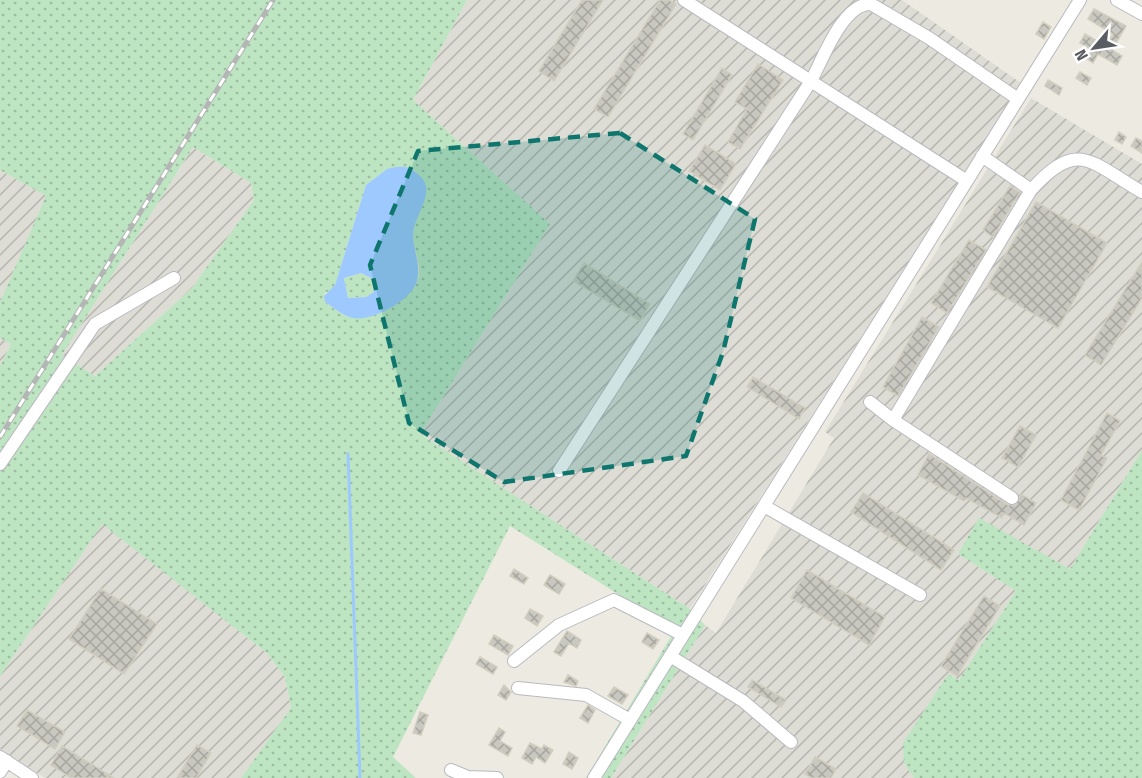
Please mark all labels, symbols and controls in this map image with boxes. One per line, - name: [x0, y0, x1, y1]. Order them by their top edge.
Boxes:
- north arrow: [1064, 18, 1124, 78]
- text: N: [1071, 46, 1092, 64]

